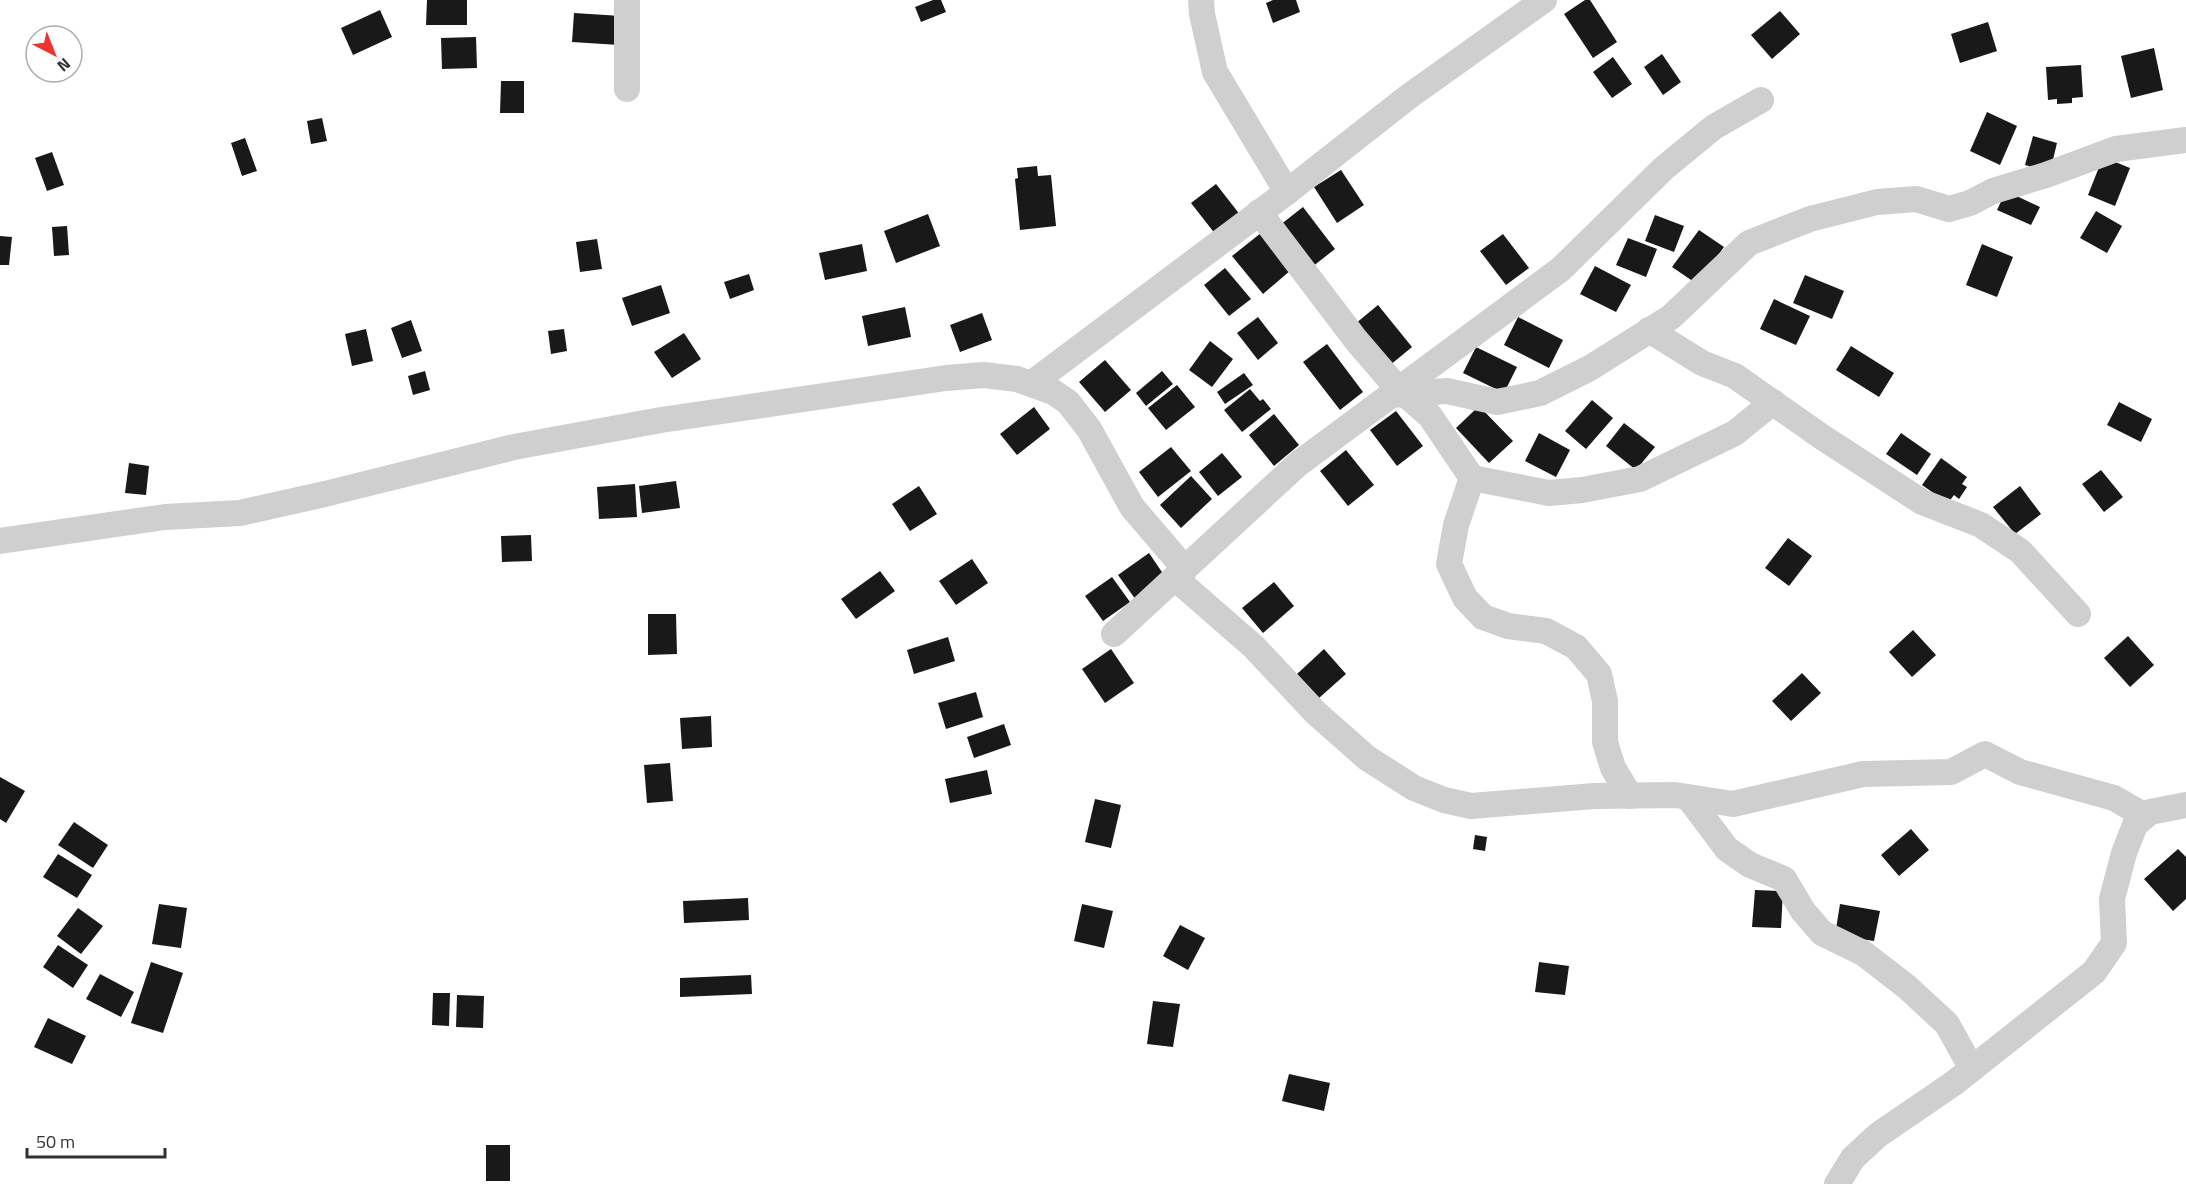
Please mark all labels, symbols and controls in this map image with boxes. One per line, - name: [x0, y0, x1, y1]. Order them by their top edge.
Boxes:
- north arrow: [24, 24, 84, 84]
- text: N: [52, 53, 76, 78]
- scale bar: [27, 1121, 165, 1159]
- text: 50 m: [36, 1128, 75, 1155]

